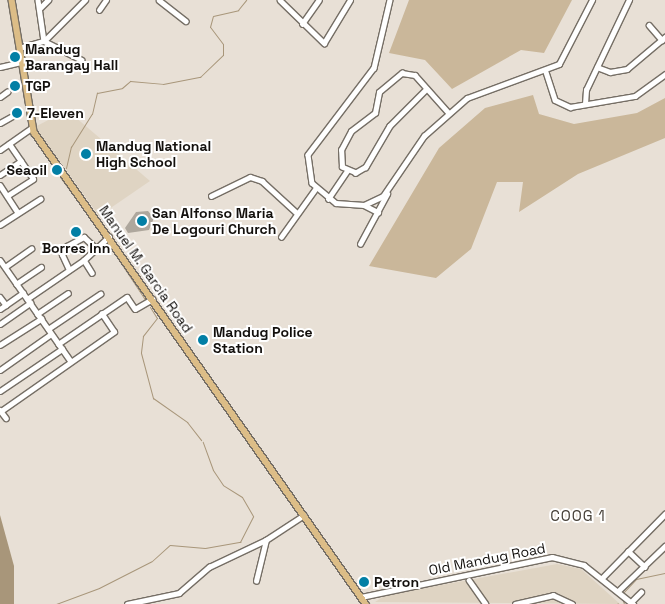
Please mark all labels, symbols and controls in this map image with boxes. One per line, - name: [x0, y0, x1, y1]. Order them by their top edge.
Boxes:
- place label: Mandug Barangay Hall: [25, 41, 118, 74]
- marker: Mandug Barangay Hall: [9, 51, 21, 63]
- place label: TGP: [25, 78, 51, 94]
- marker: TGP: [9, 80, 21, 92]
- place label: 7-Eleven: [27, 105, 84, 121]
- marker: 7-Eleven: [11, 107, 23, 119]
- place label: Mandug National High School: [96, 138, 211, 170]
- marker: Mandug National High School: [80, 148, 92, 160]
- place label: Seaoil: [6, 162, 47, 178]
- marker: Seaoil: [51, 164, 63, 176]
- street label: Manuel M. Garcia Road: [96, 202, 196, 336]
- place label: San Alfonso Maria De Logouri Church: [152, 205, 276, 238]
- marker: San Alfonso Maria De Logouri Church: [136, 215, 148, 227]
- marker: Borres Inn: [70, 226, 82, 238]
- place label: Borres Inn: [42, 240, 110, 256]
- place label: Mandug Police Station: [213, 324, 313, 357]
- marker: Mandug Police Station: [197, 334, 209, 346]
- district label: COOG 1: [549, 507, 607, 525]
- street label: Old Mandug Road: [427, 539, 547, 579]
- place label: Petron: [374, 574, 419, 590]
- marker: Petron: [358, 576, 370, 588]

